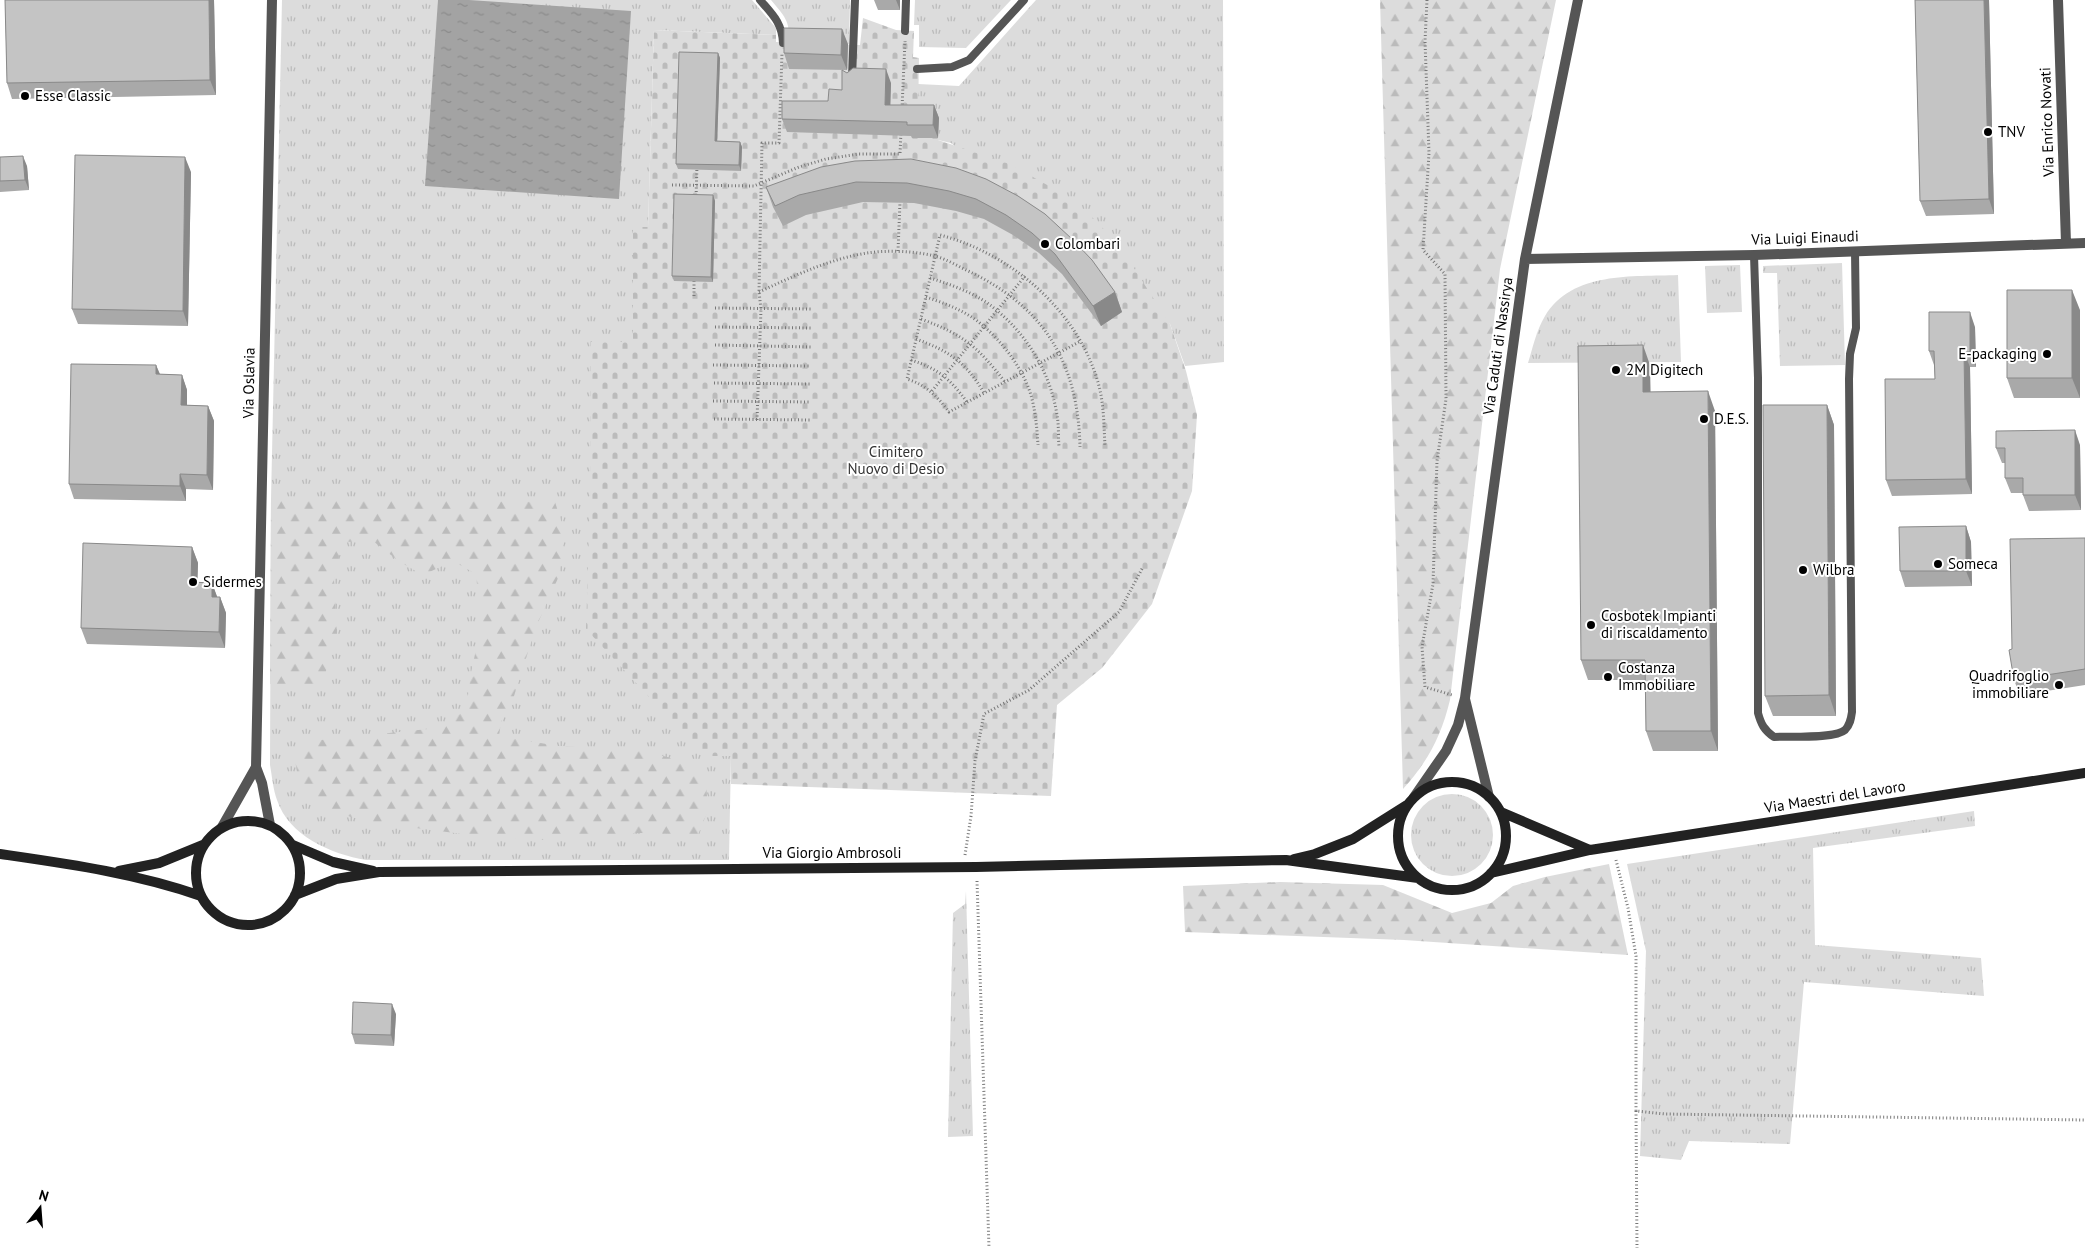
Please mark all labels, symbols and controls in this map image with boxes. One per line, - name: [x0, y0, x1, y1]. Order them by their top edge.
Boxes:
- street label: Via Enrico Novati: [2035, 67, 2058, 178]
- place label: Esse Classic: [35, 86, 111, 105]
- marker: Esse Classic: [19, 90, 31, 102]
- place label: TNV: [1998, 122, 2025, 141]
- marker: TNV: [1982, 126, 1994, 138]
- street label: Via Luigi Einaudi: [1750, 226, 1859, 249]
- place label: Colombari: [1055, 234, 1120, 253]
- marker: Colombari: [1039, 238, 1051, 250]
- street label: Via Caduti di Nassirya: [1478, 276, 1517, 417]
- place label: E-packaging: [1958, 344, 2037, 363]
- street label: Via Oslavia: [238, 347, 259, 420]
- marker: E-packaging: [2041, 348, 2053, 360]
- place label: 2M Digitech: [1626, 360, 1703, 379]
- marker: 2M Digitech: [1610, 364, 1622, 376]
- place label: D.E.S.: [1714, 409, 1749, 428]
- marker: D.E.S.: [1698, 413, 1710, 425]
- park label: Cimitero Nuovo di Desio: [847, 442, 945, 478]
- place label: Someca: [1948, 554, 1998, 573]
- marker: Someca: [1932, 558, 1944, 570]
- place label: Wilbra: [1813, 560, 1854, 579]
- marker: Wilbra: [1797, 564, 1809, 576]
- place label: Sidermes: [203, 572, 262, 591]
- marker: Sidermes: [187, 576, 199, 588]
- place label: Cosbotek Impianti di riscaldamento: [1601, 606, 1716, 642]
- marker: Cosbotek Impianti di riscaldamento: [1585, 619, 1597, 631]
- place label: Costanza Immobiliare: [1618, 658, 1695, 694]
- place label: Quadrifoglio immobiliare: [1969, 666, 2049, 702]
- marker: Costanza Immobiliare: [1602, 671, 1614, 683]
- marker: Quadrifoglio immobiliare: [2053, 679, 2065, 691]
- street label: Via Maestri del Lavoro: [1762, 776, 1907, 817]
- street label: Via Giorgio Ambrosoli: [762, 843, 901, 862]
- north arrow: [15, 1183, 65, 1233]
- text: N: [37, 1186, 51, 1206]

